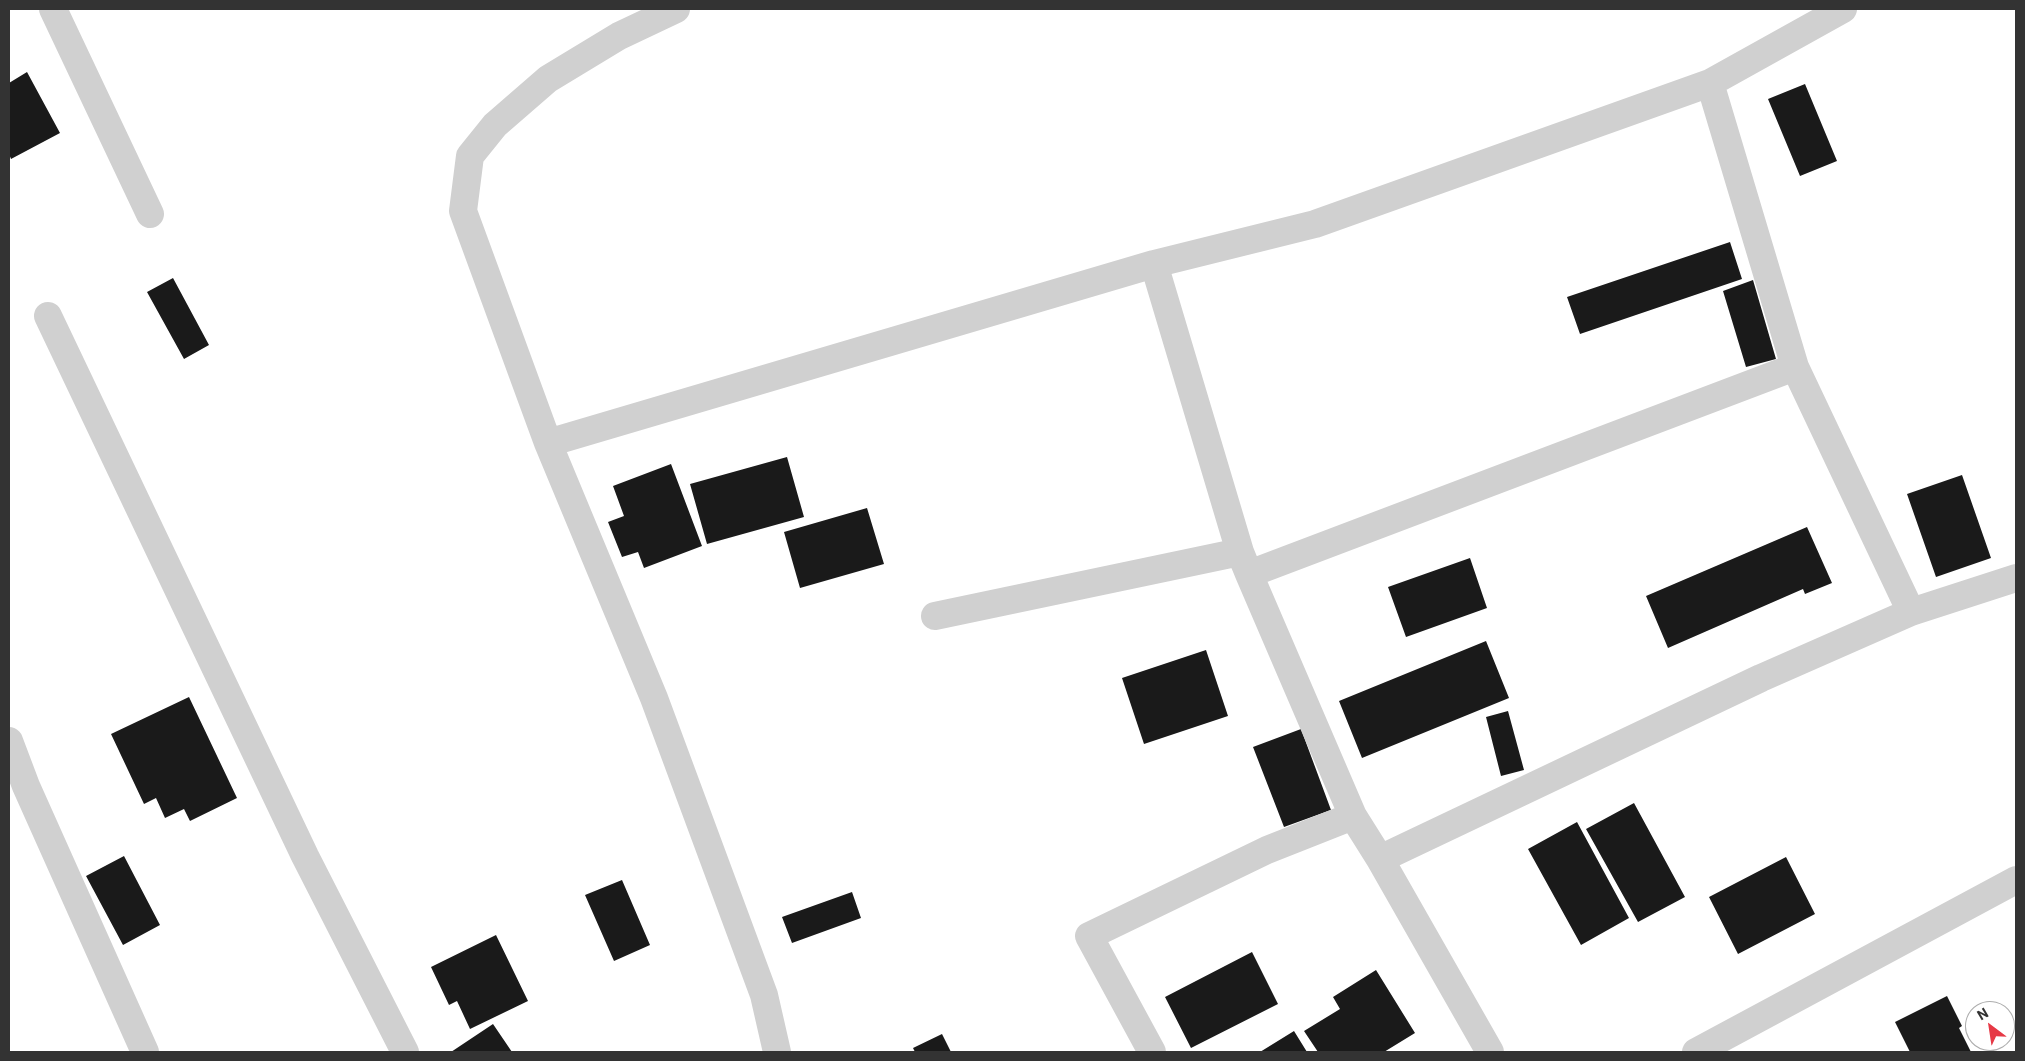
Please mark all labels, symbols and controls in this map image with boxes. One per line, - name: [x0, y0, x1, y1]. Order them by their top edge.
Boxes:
- north arrow: [1965, 1001, 2015, 1051]
- text: N: [1974, 1005, 1991, 1023]

